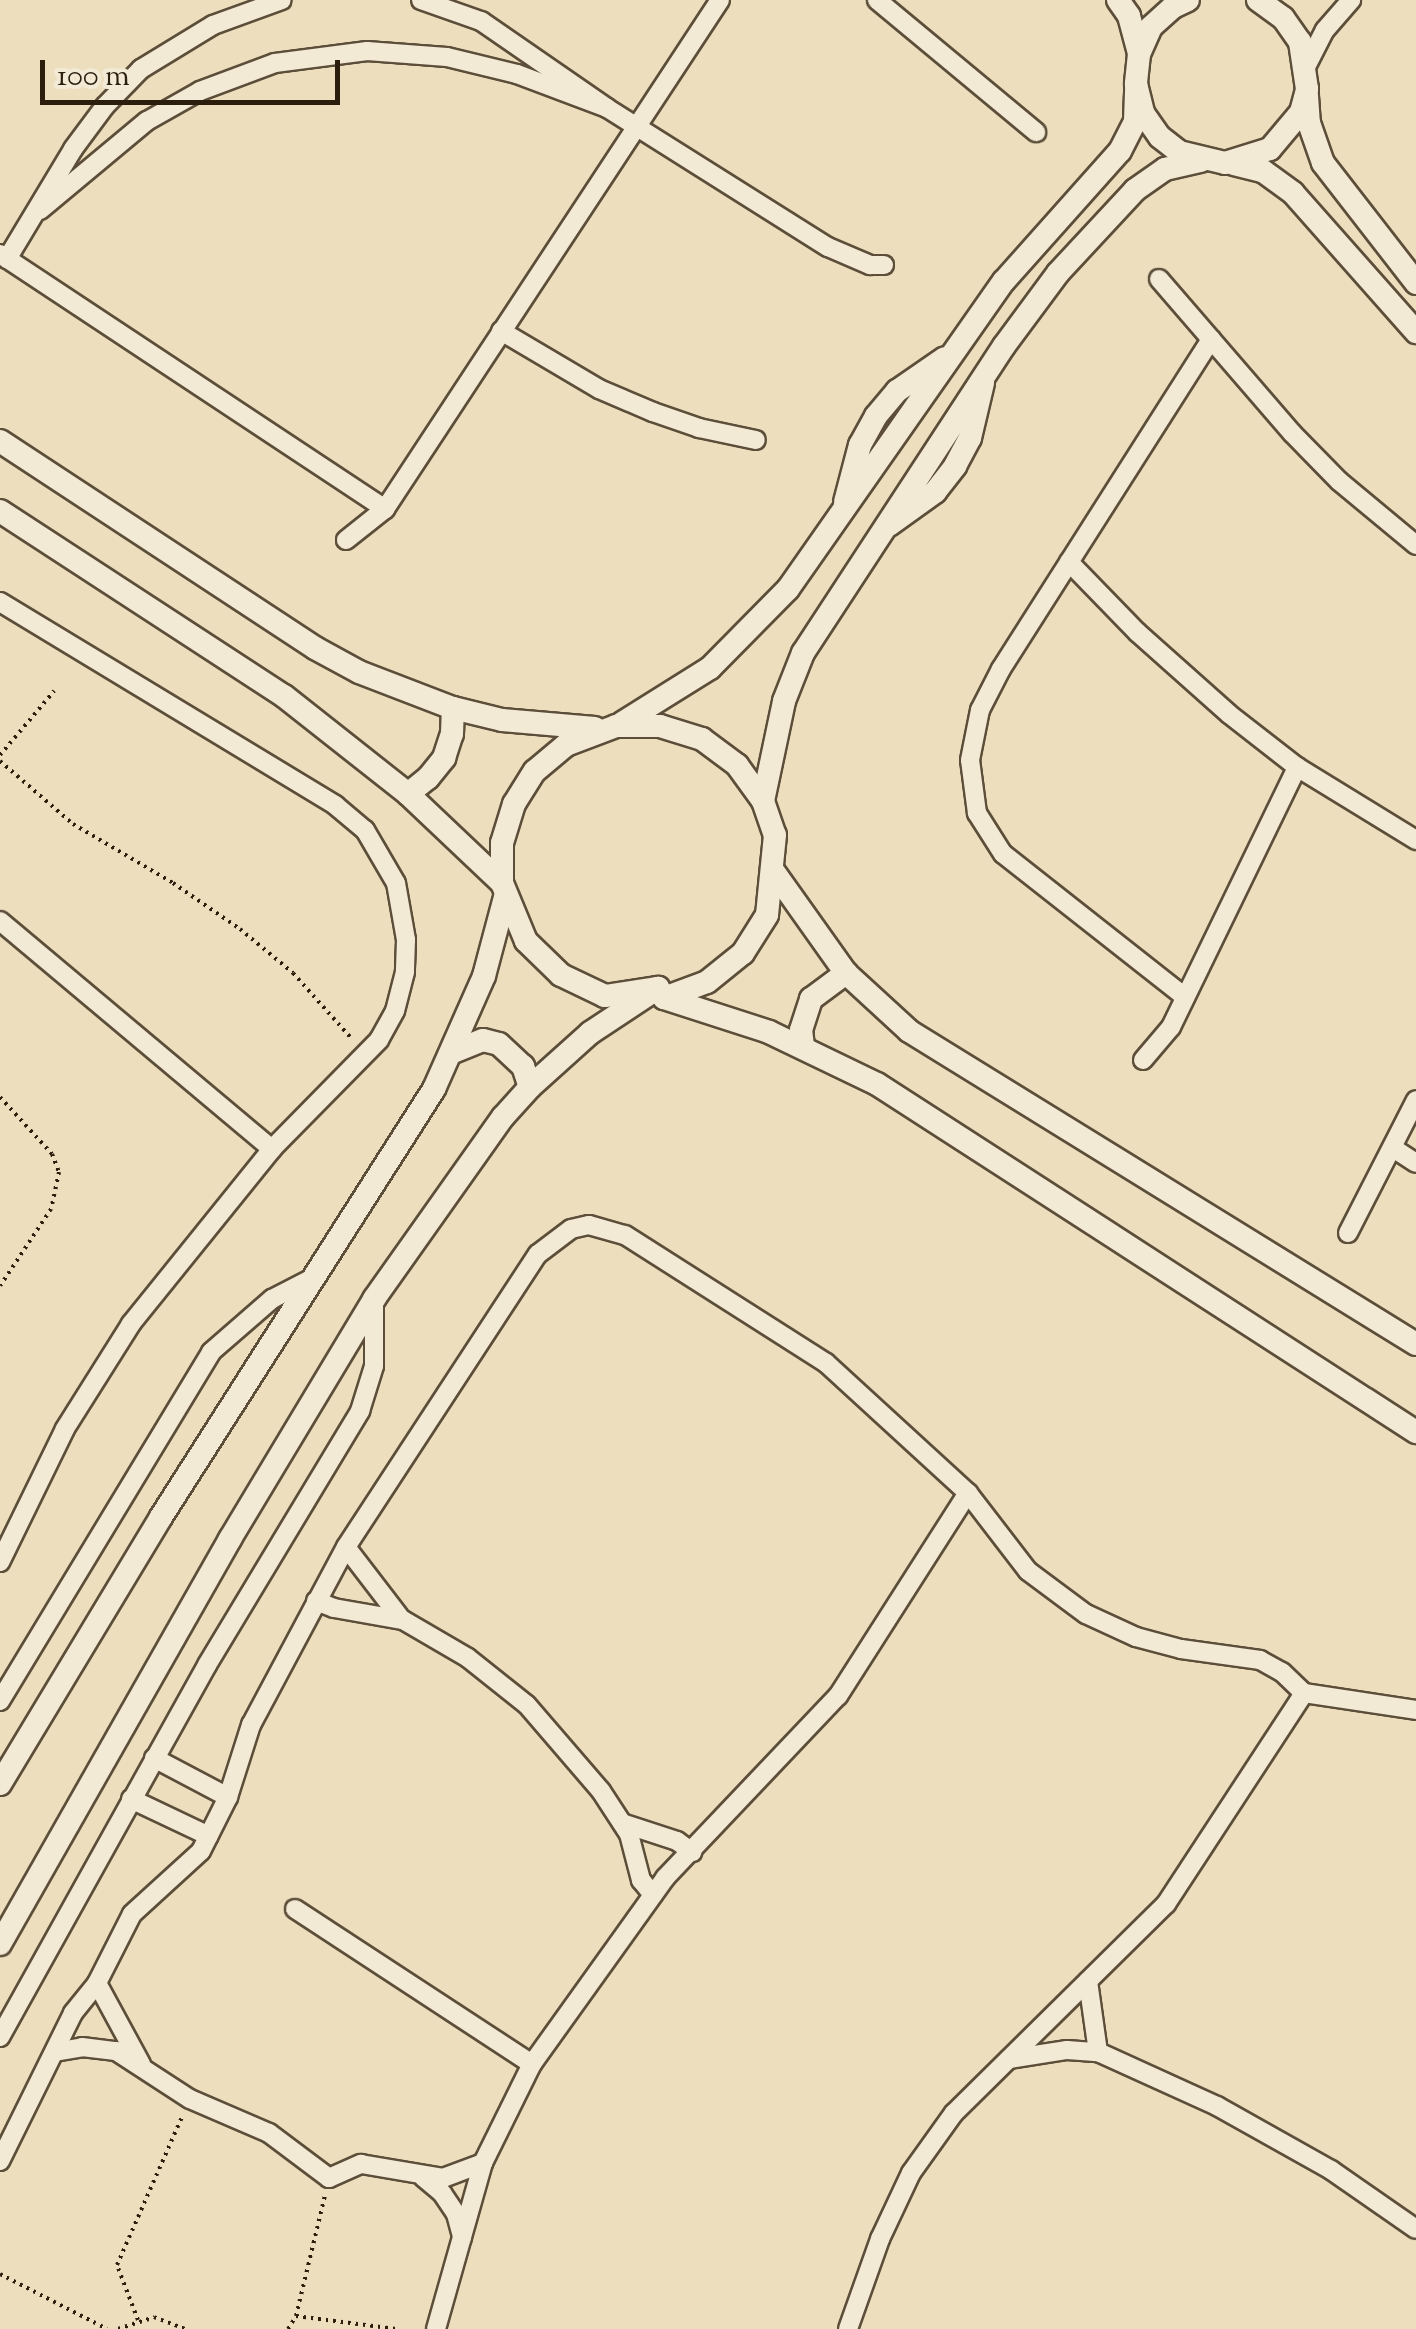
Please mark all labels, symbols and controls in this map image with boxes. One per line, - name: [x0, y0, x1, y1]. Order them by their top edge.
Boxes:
- scale bar: [45, 40, 345, 102]
- text: 100 m: [57, 56, 130, 99]

